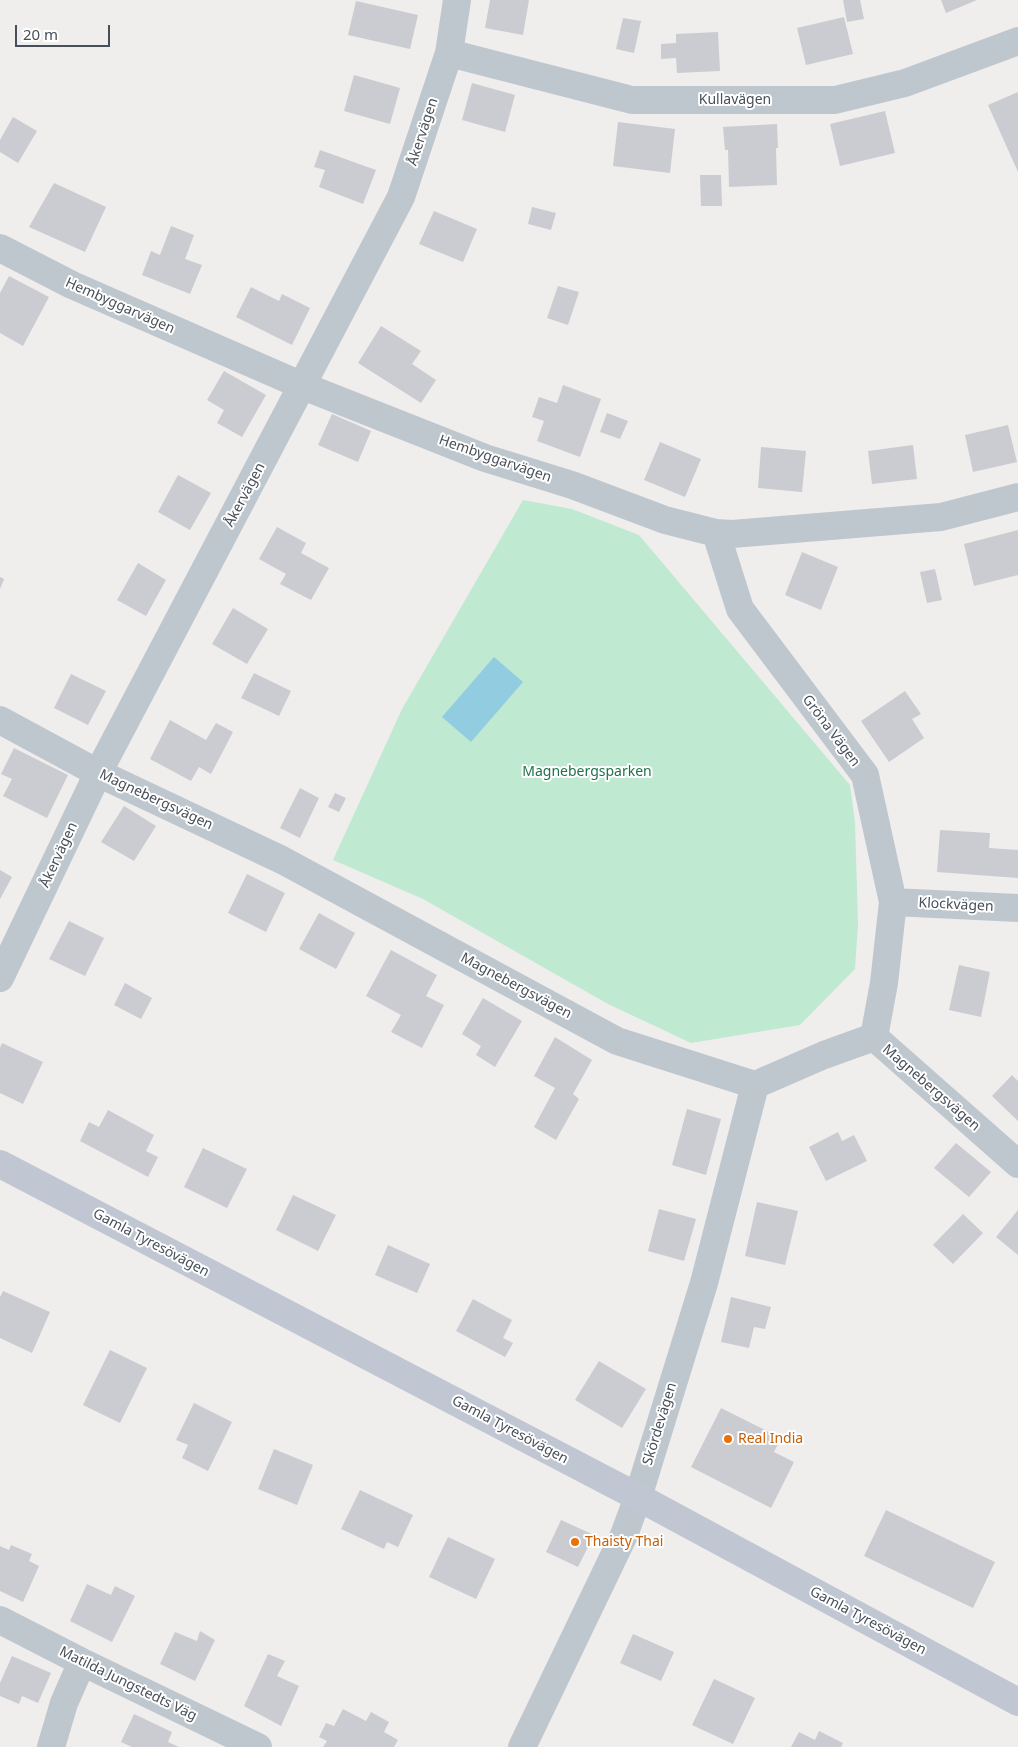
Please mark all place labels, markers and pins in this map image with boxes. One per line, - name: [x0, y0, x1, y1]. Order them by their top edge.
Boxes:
- place label: Real India: [738, 1431, 803, 1447]
- marker: Real India: [722, 1433, 734, 1445]
- place label: Thaisty Thai: [585, 1534, 663, 1550]
- marker: Thaisty Thai: [569, 1536, 581, 1548]

